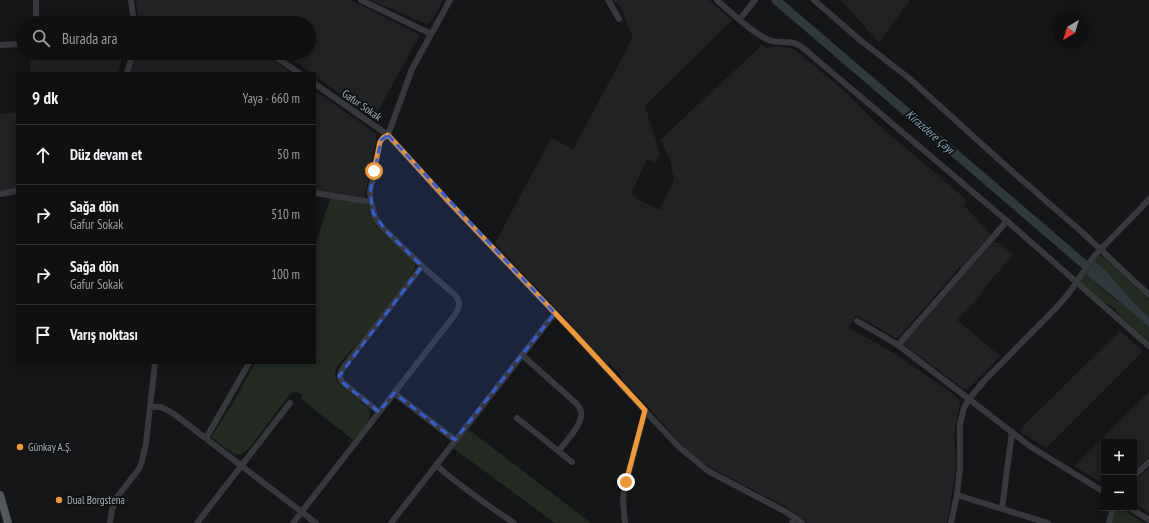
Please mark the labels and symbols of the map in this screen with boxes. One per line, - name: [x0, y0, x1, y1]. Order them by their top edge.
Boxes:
- north arrow: [1053, 12, 1089, 48]
- street label: Gafur Sokak: [339, 86, 385, 124]
- water label: Kirazdere Çayı: [903, 107, 959, 158]
- route start: [365, 162, 383, 180]
- place label: Günkay A.Ş.: [28, 440, 72, 454]
- marker: Günkay A.Ş.: [15, 442, 25, 452]
- route end: [617, 473, 635, 491]
- place label: Dual Borgstena: [67, 493, 125, 507]
- marker: Dual Borgstena: [54, 495, 64, 505]

